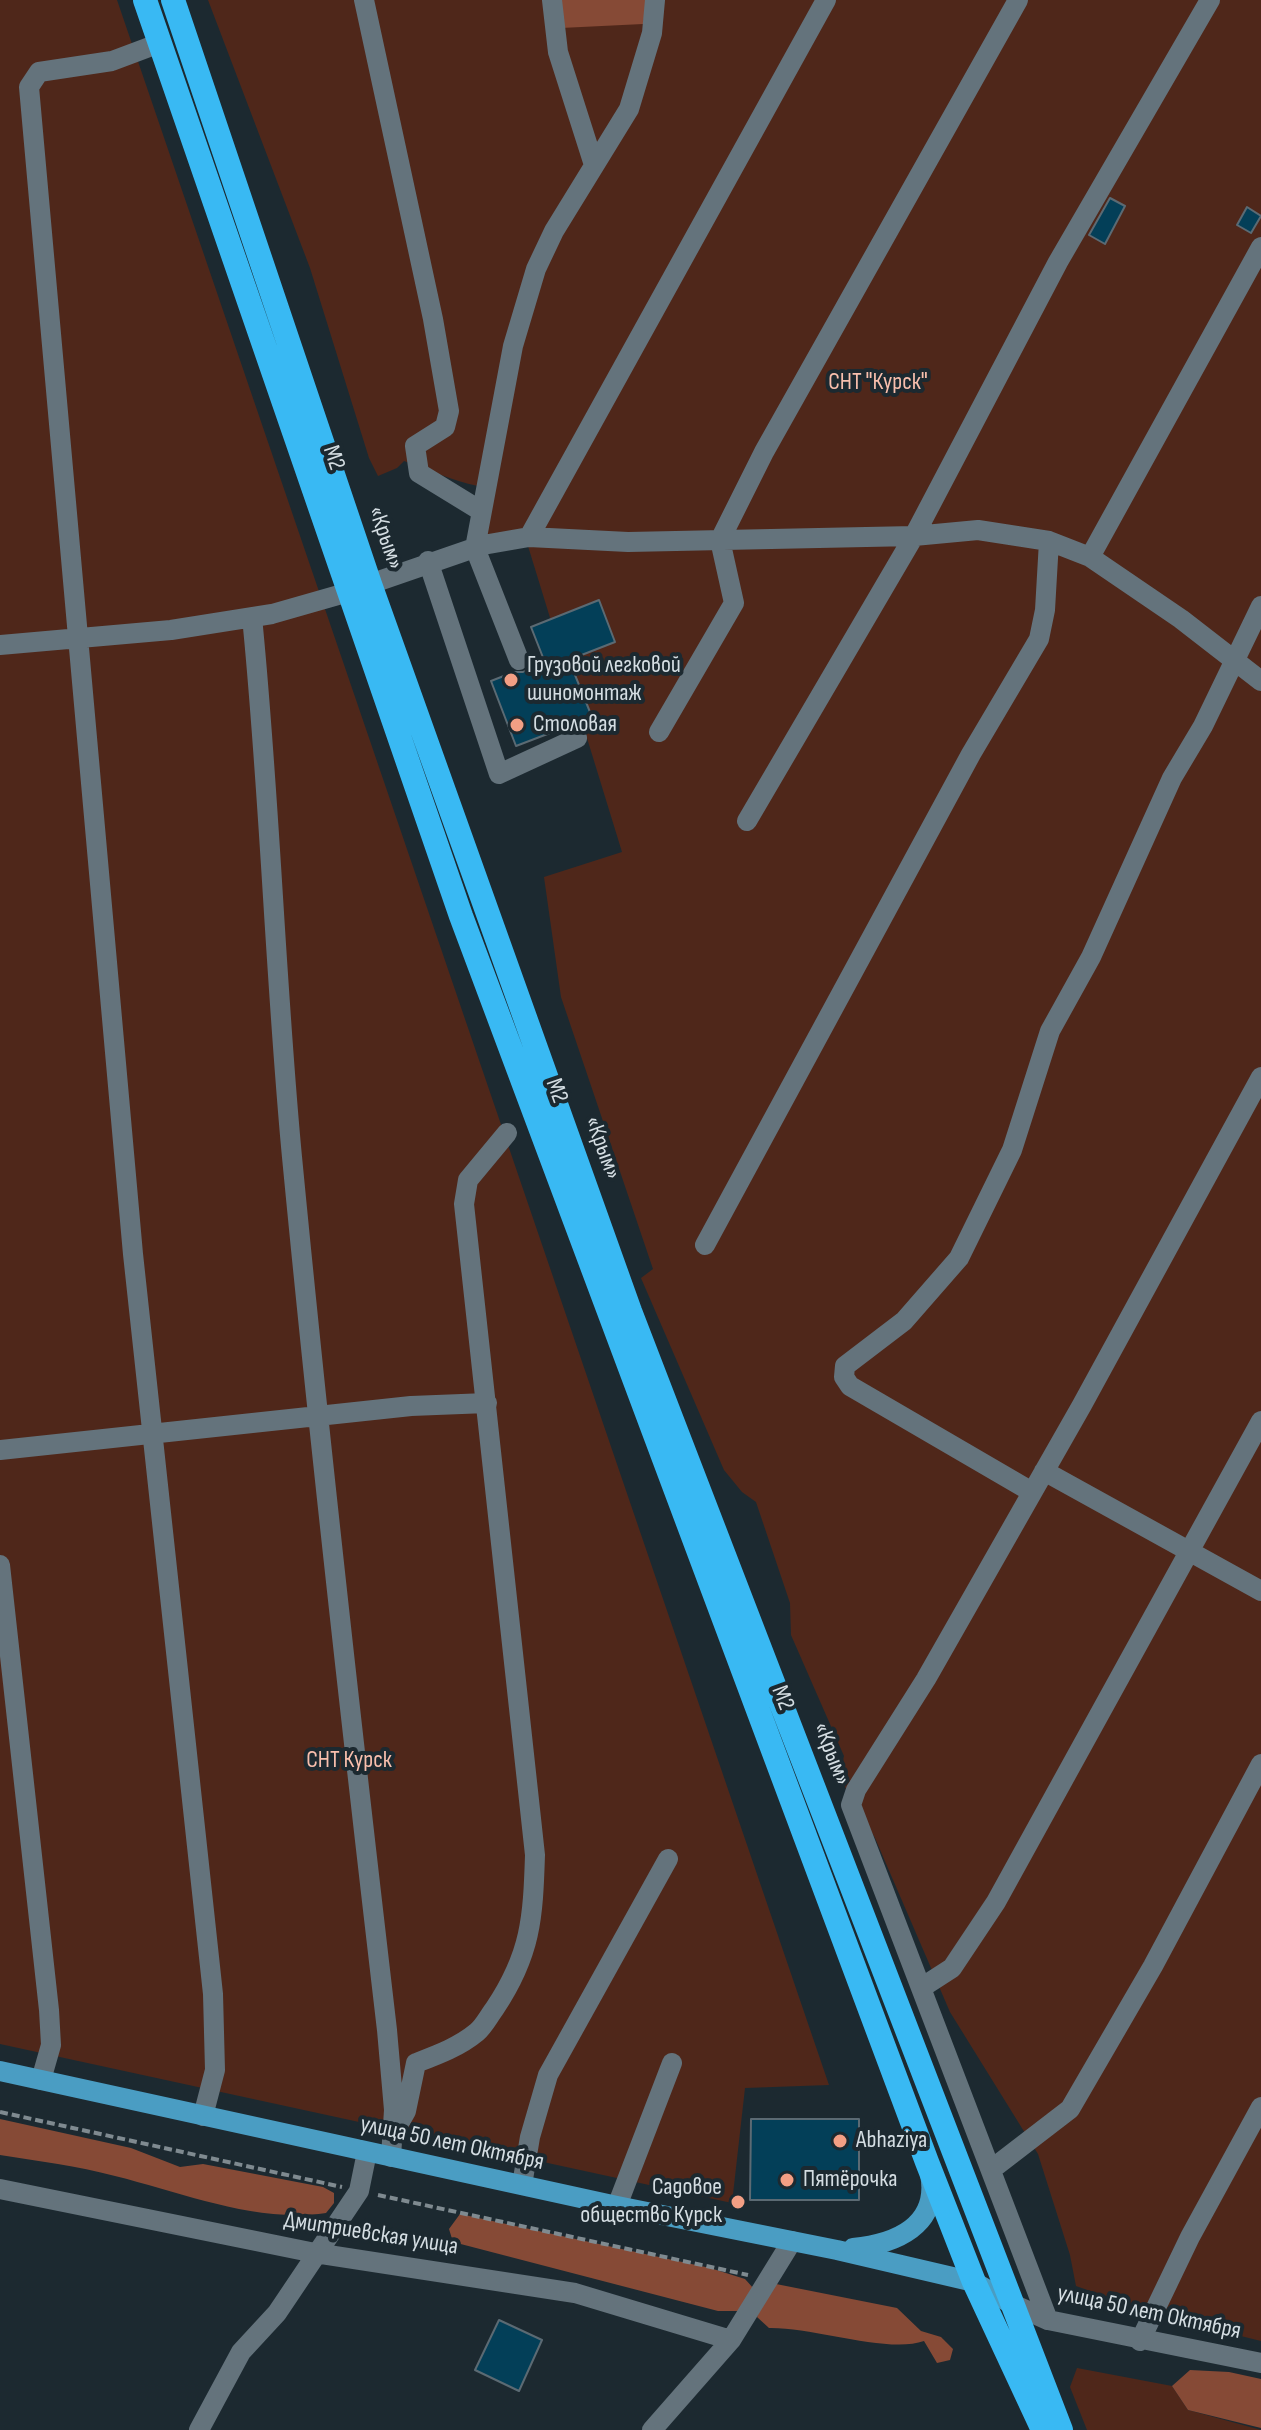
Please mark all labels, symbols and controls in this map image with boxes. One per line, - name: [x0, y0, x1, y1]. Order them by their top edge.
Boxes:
- park label: СНТ "Курск": [828, 369, 928, 397]
- street label: М2: [315, 442, 351, 474]
- street label: «Крым»: [361, 503, 409, 573]
- place label: Грузовой легковой шиномонтаж: [527, 652, 681, 708]
- marker: Грузовой легковой шиномонтаж: [502, 671, 520, 689]
- place label: Столовая: [533, 711, 617, 739]
- marker: Столовая: [508, 716, 526, 734]
- street label: М2: [538, 1075, 574, 1107]
- street label: «Крым»: [577, 1112, 627, 1184]
- street label: М2: [764, 1682, 800, 1714]
- street label: «Крым»: [806, 1718, 856, 1790]
- park label: СНТ Курск: [306, 1747, 392, 1775]
- street label: улица 50 лет Октября: [357, 2110, 547, 2178]
- place label: Abhaziya: [856, 2127, 927, 2155]
- marker: Abhaziya: [831, 2132, 849, 2150]
- place label: Пятёрочка: [803, 2166, 897, 2194]
- marker: Пятёрочка: [778, 2171, 796, 2189]
- place label: Садовое общество Курск: [580, 2174, 722, 2230]
- marker: Садовое общество Курск: [729, 2193, 747, 2211]
- street label: Дмитриевская улица: [282, 2206, 460, 2262]
- street label: улица 50 лет Октября: [1054, 2279, 1244, 2347]

